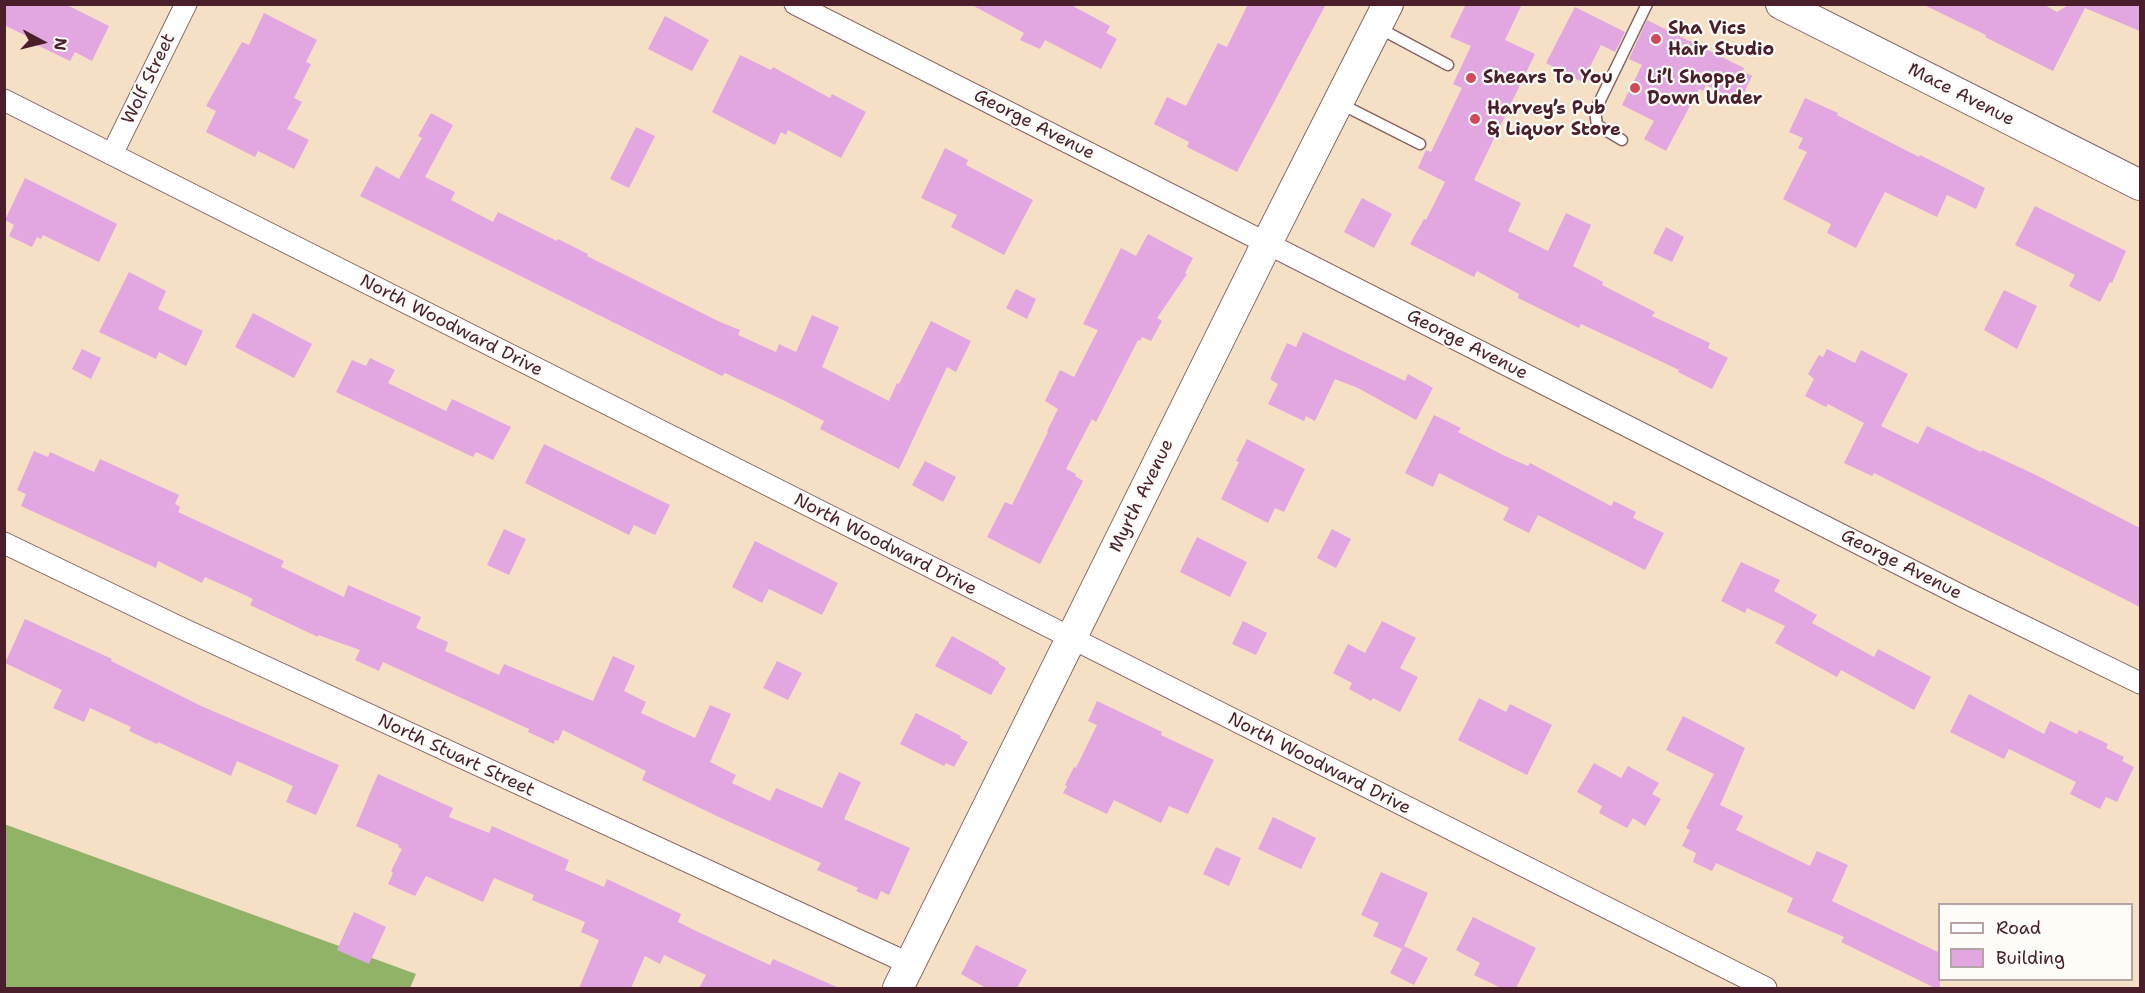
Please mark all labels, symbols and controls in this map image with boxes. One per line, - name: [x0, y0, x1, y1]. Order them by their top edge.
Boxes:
- north arrow: [12, 12, 72, 72]
- place label: Sha Vics Hair Studio: [1668, 18, 1774, 60]
- street label: Wolf Street: [118, 30, 180, 128]
- marker: Sha Vics Hair Studio: [1649, 32, 1663, 46]
- text: N: [49, 37, 72, 52]
- street label: Mace Avenue: [1904, 59, 2018, 131]
- place label: Shears To You: [1483, 67, 1613, 89]
- place label: Li’l Shoppe Down Under: [1647, 67, 1762, 110]
- marker: Shears To You: [1464, 71, 1478, 85]
- marker: Li’l Shoppe Down Under: [1628, 81, 1642, 95]
- street label: George Avenue: [970, 85, 1098, 165]
- place label: Harvey’s Pub & Liquor Store: [1487, 98, 1621, 140]
- marker: Harvey’s Pub & Liquor Store: [1468, 112, 1482, 126]
- street label: North Woodward Drive: [356, 270, 546, 382]
- street label: George Avenue: [1403, 305, 1531, 385]
- street label: Myrth Avenue: [1105, 436, 1179, 556]
- street label: North Woodward Drive: [790, 489, 980, 601]
- street label: George Avenue: [1837, 525, 1965, 605]
- street label: North Woodward Drive: [1224, 708, 1414, 820]
- street label: North Stuart Street: [374, 710, 538, 802]
- legend: [1938, 903, 2133, 981]
- text: Road: [1996, 916, 2041, 940]
- text: Building: [1996, 946, 2065, 970]

